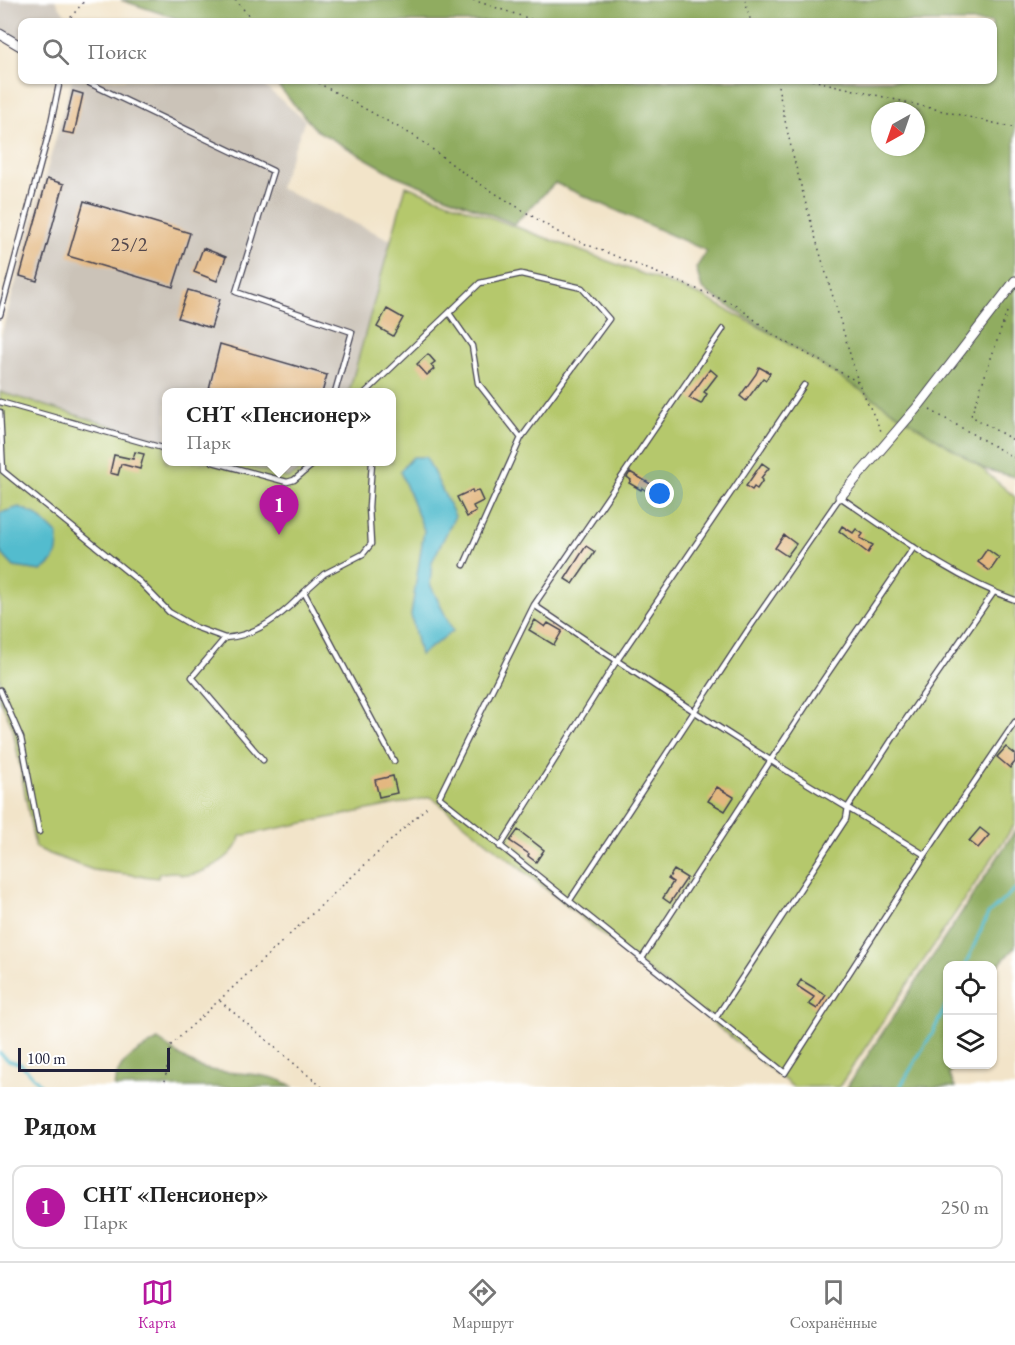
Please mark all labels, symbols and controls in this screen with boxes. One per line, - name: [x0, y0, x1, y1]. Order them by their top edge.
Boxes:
- search box: [18, 18, 997, 84]
- icon: search: [39, 35, 72, 68]
- text: Поиск: [87, 37, 147, 66]
- north arrow: [871, 102, 925, 156]
- house number: 25/2: [111, 231, 148, 257]
- popup: [162, 388, 396, 466]
- text: СНТ «Пенсионер»: [186, 400, 372, 429]
- text: Парк: [186, 429, 231, 455]
- your location: [645, 479, 674, 508]
- pin: 1: [260, 486, 298, 535]
- map controls: [943, 961, 997, 1069]
- button: locate: [943, 961, 997, 1015]
- button: layers: [943, 1015, 997, 1069]
- scale bar: [18, 1045, 170, 1072]
- text: 100 m: [27, 1048, 66, 1069]
- text: Рядом: [24, 1109, 97, 1143]
- text: СНТ «Пенсионер»: [83, 1180, 269, 1209]
- text: 1: [40, 1194, 51, 1220]
- text: 250 m: [941, 1194, 989, 1220]
- text: Парк: [83, 1209, 127, 1235]
- tab: Карта: [138, 1276, 176, 1333]
- tab: Маршрут: [452, 1276, 514, 1333]
- tab: Сохранённые: [790, 1276, 877, 1333]

